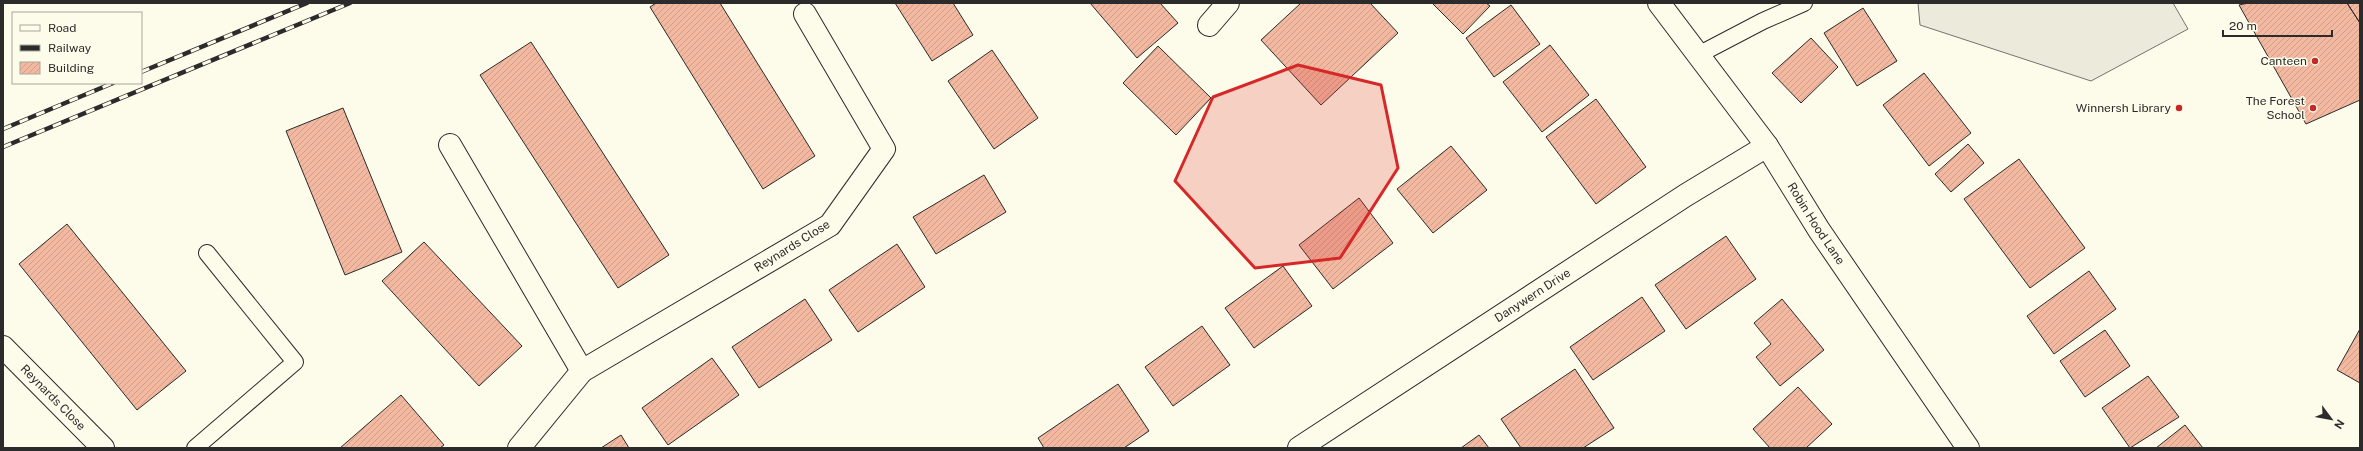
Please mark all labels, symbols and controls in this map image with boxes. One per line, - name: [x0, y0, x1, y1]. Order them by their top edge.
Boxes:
- legend: [12, 12, 142, 84]
- scale bar: [2223, 12, 2332, 38]
- text: 20 m: [2229, 19, 2257, 33]
- text: Road: [48, 21, 76, 35]
- text: Railway: [48, 41, 92, 55]
- place label: Canteen: [2260, 54, 2307, 68]
- marker: Canteen: [2310, 56, 2320, 66]
- text: Building: [48, 61, 94, 75]
- place label: The Forest School: [2246, 94, 2305, 122]
- place label: Winnersh Library: [2076, 101, 2172, 115]
- marker: Winnersh Library: [2174, 103, 2184, 113]
- marker: The Forest School: [2308, 103, 2318, 113]
- street label: Robin Hood Lane: [1784, 180, 1848, 267]
- street label: Reynards Close: [752, 217, 833, 275]
- street label: Danywern Drive: [1492, 265, 1573, 325]
- street label: Reynards Close: [18, 362, 89, 433]
- north arrow: [2311, 399, 2351, 439]
- text: N: [2332, 417, 2347, 431]

